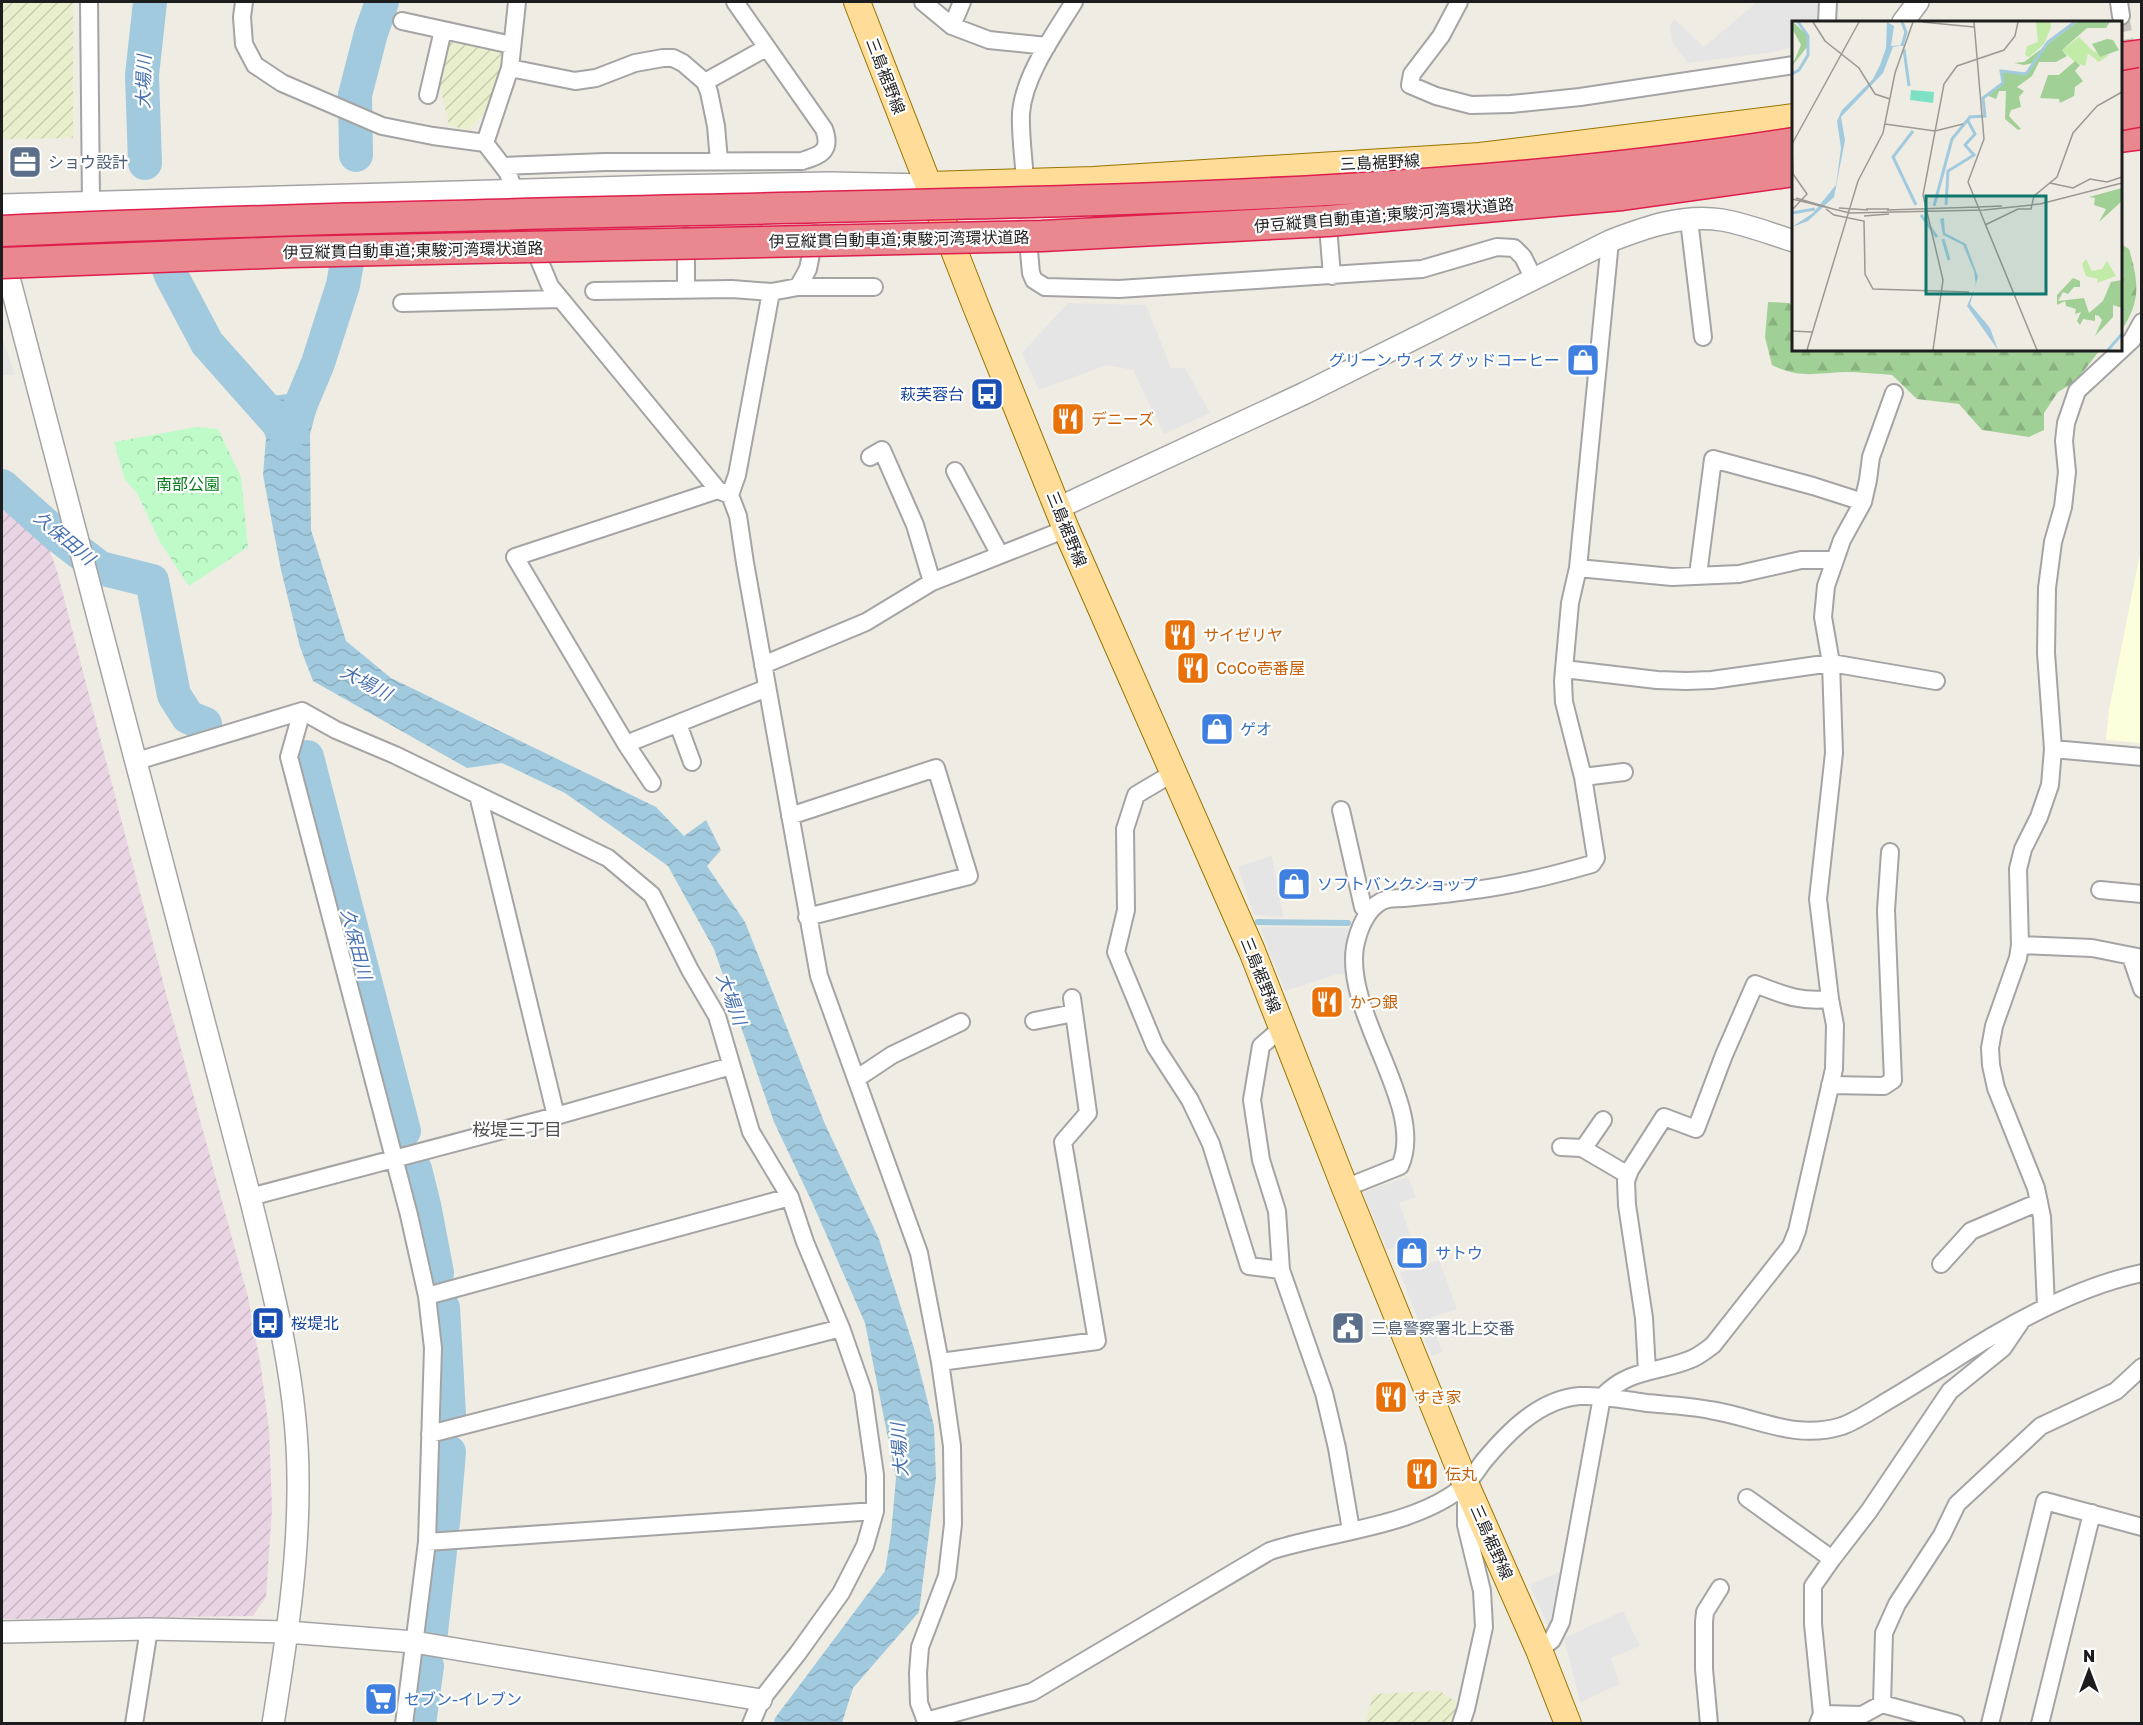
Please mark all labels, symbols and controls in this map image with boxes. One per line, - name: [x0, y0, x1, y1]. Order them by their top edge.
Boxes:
- inset map: [1792, 21, 2122, 351]
- street label: 三島裾野線: [862, 35, 910, 117]
- water label: 大場川: [132, 53, 155, 109]
- office icon: ショウ設計: [7, 144, 43, 180]
- street label: 三島裾野線: [1340, 150, 1420, 174]
- place label: ショウ設計: [48, 152, 128, 172]
- street label: 伊豆縦貫自動車道;東駿河湾環状道路: [1253, 194, 1515, 236]
- street label: 伊豆縦貫自動車道;東駿河湾環状道路: [768, 227, 1030, 251]
- street label: 伊豆縦貫自動車道;東駿河湾環状道路: [282, 238, 544, 262]
- shop icon: グリーン ウィズ グッドコーヒー: [1565, 342, 1601, 378]
- place label: グリーン ウィズ グッドコーヒー: [1329, 350, 1560, 370]
- bus stop icon: 萩芙蓉台: [969, 376, 1005, 412]
- place label: 萩芙蓉台: [900, 384, 964, 404]
- restaurant icon: デニーズ: [1050, 401, 1086, 437]
- place label: デニーズ: [1091, 409, 1154, 429]
- park label: 南部公園: [156, 474, 220, 494]
- street label: 三島裾野線: [1043, 488, 1091, 570]
- water label: 久保田川: [30, 506, 101, 570]
- restaurant icon: サイゼリヤ: [1162, 617, 1198, 653]
- place label: サイゼリヤ: [1203, 625, 1283, 645]
- restaurant icon: CoCo壱番屋: [1175, 650, 1211, 686]
- place label: CoCo壱番屋: [1216, 658, 1305, 678]
- water label: 大場川: [337, 660, 397, 705]
- shop icon: ゲオ: [1199, 711, 1235, 747]
- place label: ゲオ: [1240, 719, 1272, 739]
- shop icon: ソフトバンクショップ: [1276, 866, 1312, 902]
- place label: ソフトバンクショップ: [1317, 874, 1478, 894]
- water label: 久保田川: [337, 906, 377, 983]
- street label: 三島裾野線: [1237, 934, 1285, 1016]
- water label: 大場川: [712, 970, 752, 1030]
- restaurant icon: かつ銀: [1309, 984, 1345, 1020]
- place label: かつ銀: [1350, 992, 1398, 1012]
- district label: 桜堤三丁目: [472, 1118, 562, 1140]
- shop icon: サトウ: [1394, 1235, 1430, 1271]
- place label: サトウ: [1435, 1243, 1483, 1263]
- bus stop icon: 桜堤北: [250, 1305, 286, 1341]
- public building icon: 三島警察署北上交番: [1330, 1310, 1366, 1346]
- place label: 桜堤北: [291, 1313, 339, 1333]
- place label: 三島警察署北上交番: [1371, 1318, 1515, 1338]
- restaurant icon: すき家: [1373, 1379, 1409, 1415]
- place label: すき家: [1414, 1387, 1462, 1407]
- water label: 大場川: [886, 1420, 912, 1478]
- restaurant icon: 伝丸: [1404, 1456, 1440, 1492]
- place label: 伝丸: [1445, 1464, 1477, 1484]
- street label: 三島裾野線: [1467, 1501, 1517, 1583]
- north arrow: [2059, 1641, 2119, 1701]
- text: N: [2083, 1646, 2095, 1666]
- supermarket icon: セブン-イレブン: [363, 1681, 399, 1717]
- place label: セブン-イレブン: [404, 1689, 522, 1709]

